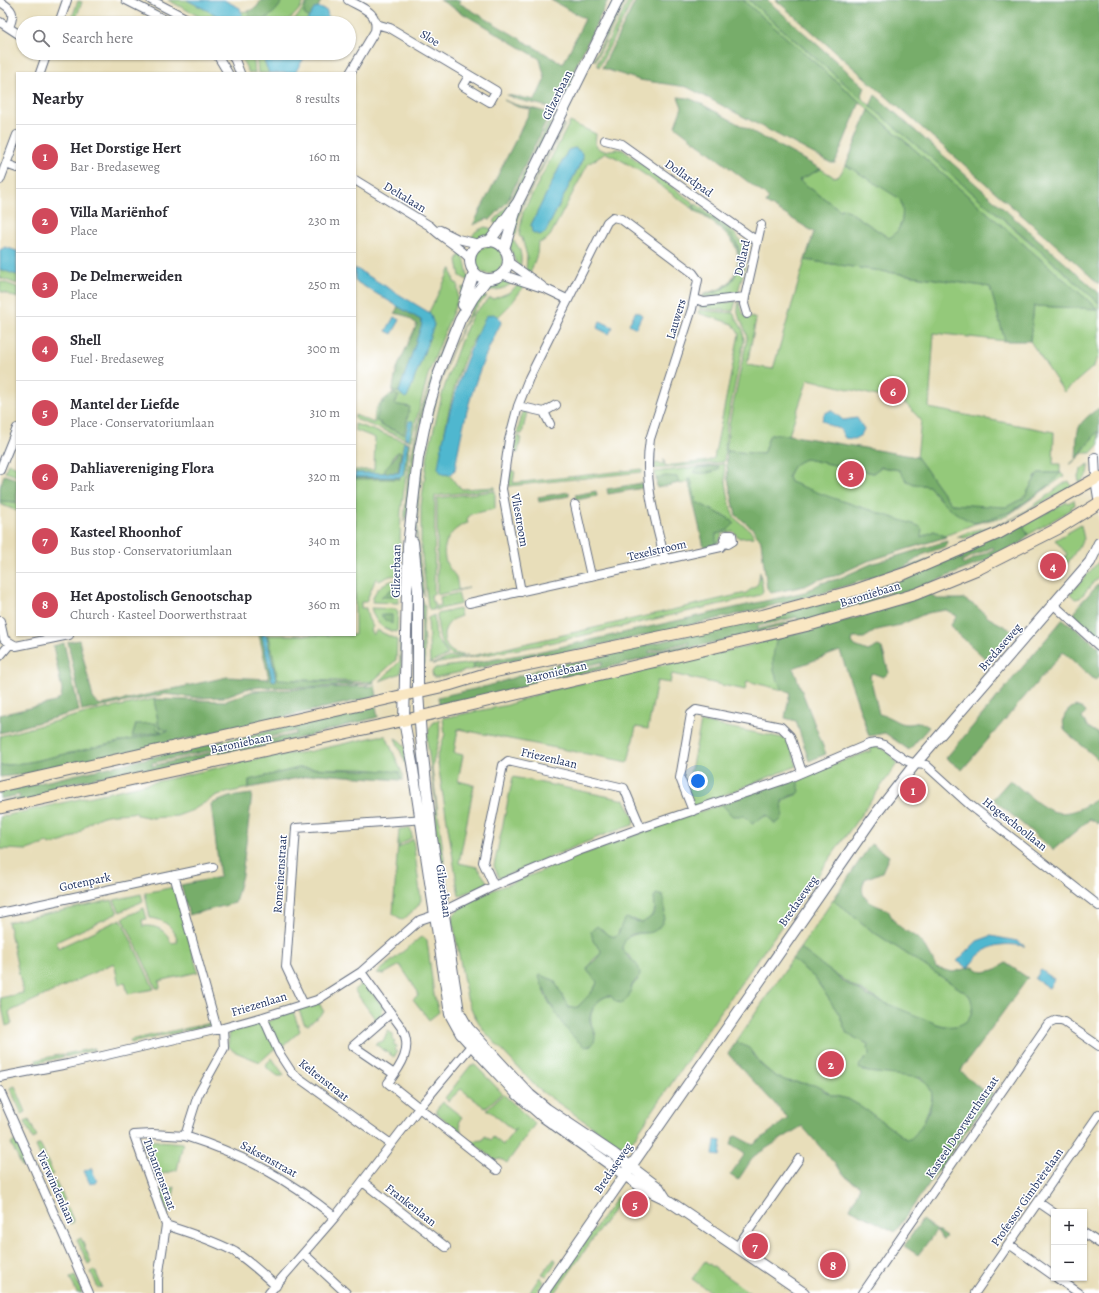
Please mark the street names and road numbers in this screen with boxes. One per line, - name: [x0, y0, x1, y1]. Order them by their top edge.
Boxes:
- street label: Sloe: [417, 26, 443, 50]
- street label: Gilzerbaan: [538, 67, 576, 123]
- street label: Dollardpad: [662, 156, 717, 201]
- street label: Deltalaan: [381, 178, 430, 216]
- street label: Dollard: [730, 238, 754, 278]
- street label: Lauwers: [662, 297, 690, 341]
- street label: Vliestroom: [507, 491, 533, 548]
- street label: Texelstroom: [626, 535, 688, 565]
- street label: Gilzerbaan: [388, 544, 404, 598]
- street label: Baroniebaan: [838, 577, 903, 611]
- street label: Bredaseweg: [975, 620, 1025, 674]
- street label: Baroniebaan: [524, 657, 589, 687]
- street label: Baroniebaan: [209, 729, 274, 757]
- street label: Friezenlaan: [519, 744, 579, 772]
- street label: Hogeschoollaan: [979, 794, 1051, 855]
- street label: Romeinenstraat: [269, 834, 291, 914]
- street label: Gilzerbaan: [432, 863, 456, 919]
- street label: Gotenpark: [58, 869, 112, 895]
- street label: Bredaseweg: [775, 872, 821, 930]
- street label: Friezenlaan: [229, 988, 289, 1020]
- street label: Keltenstraat: [296, 1055, 353, 1105]
- street label: Kasteel Doorwerthstraat: [922, 1073, 1002, 1181]
- street label: Tubantenstraat: [140, 1136, 180, 1212]
- street label: Saksenstraat: [238, 1137, 300, 1181]
- street label: Bredaseweg: [590, 1139, 636, 1197]
- street label: Professor Gimbrèrelaan: [987, 1144, 1067, 1249]
- street label: Vierwindenlaan: [32, 1147, 79, 1226]
- street label: Frankenlaan: [382, 1180, 440, 1230]

